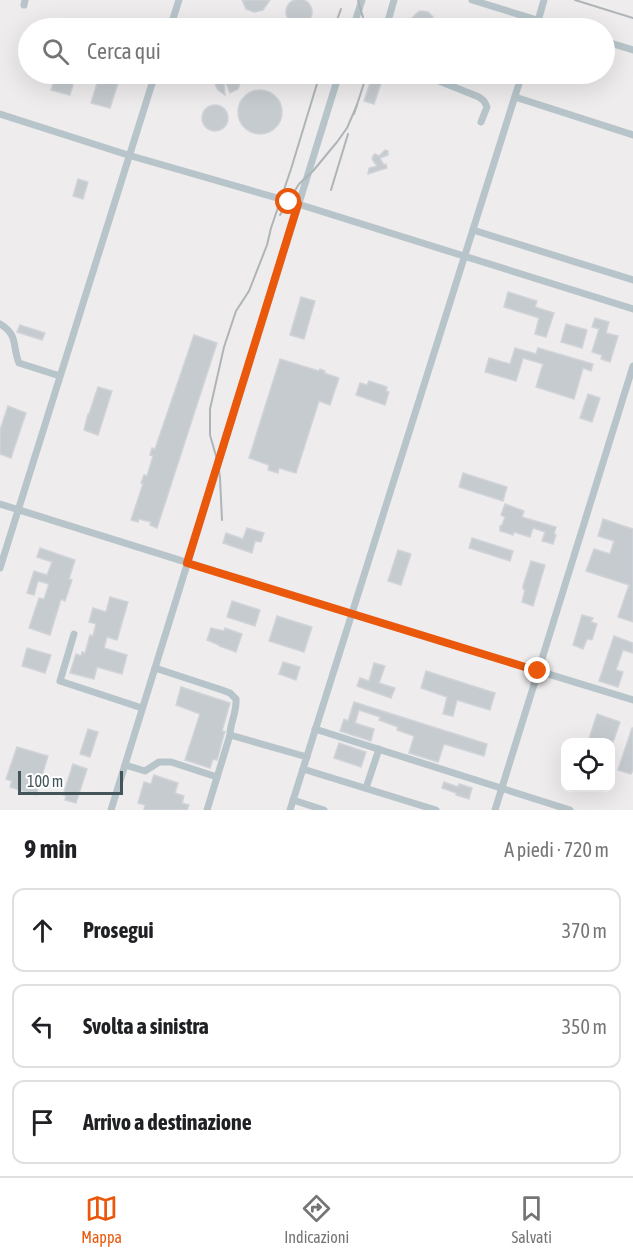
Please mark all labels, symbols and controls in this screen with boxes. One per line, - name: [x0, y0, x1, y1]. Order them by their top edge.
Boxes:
- search box: [18, 18, 615, 84]
- icon: search: [39, 35, 72, 68]
- text: Cerca qui: [87, 38, 161, 64]
- route start: [275, 188, 301, 214]
- route end: [524, 657, 550, 683]
- map controls: [561, 738, 615, 792]
- button: locate: [561, 738, 615, 792]
- scale bar: [18, 768, 123, 796]
- text: 100 m: [27, 772, 63, 790]
- text: 9 min: [24, 834, 77, 864]
- text: A piedi · 720 m: [504, 838, 609, 861]
- icon: ahead: [26, 914, 59, 947]
- text: Prosegui: [83, 917, 154, 943]
- text: 370 m: [562, 919, 607, 942]
- icon: left: [26, 1010, 59, 1043]
- text: Svolta a sinistra: [83, 1013, 209, 1039]
- text: 350 m: [562, 1015, 607, 1038]
- icon: arrive: [26, 1106, 59, 1139]
- text: Arrivo a destinazione: [83, 1109, 252, 1135]
- tab: Mappa: [81, 1192, 122, 1246]
- tab: Indicazioni: [284, 1192, 349, 1246]
- tab: Salvati: [511, 1192, 552, 1246]

